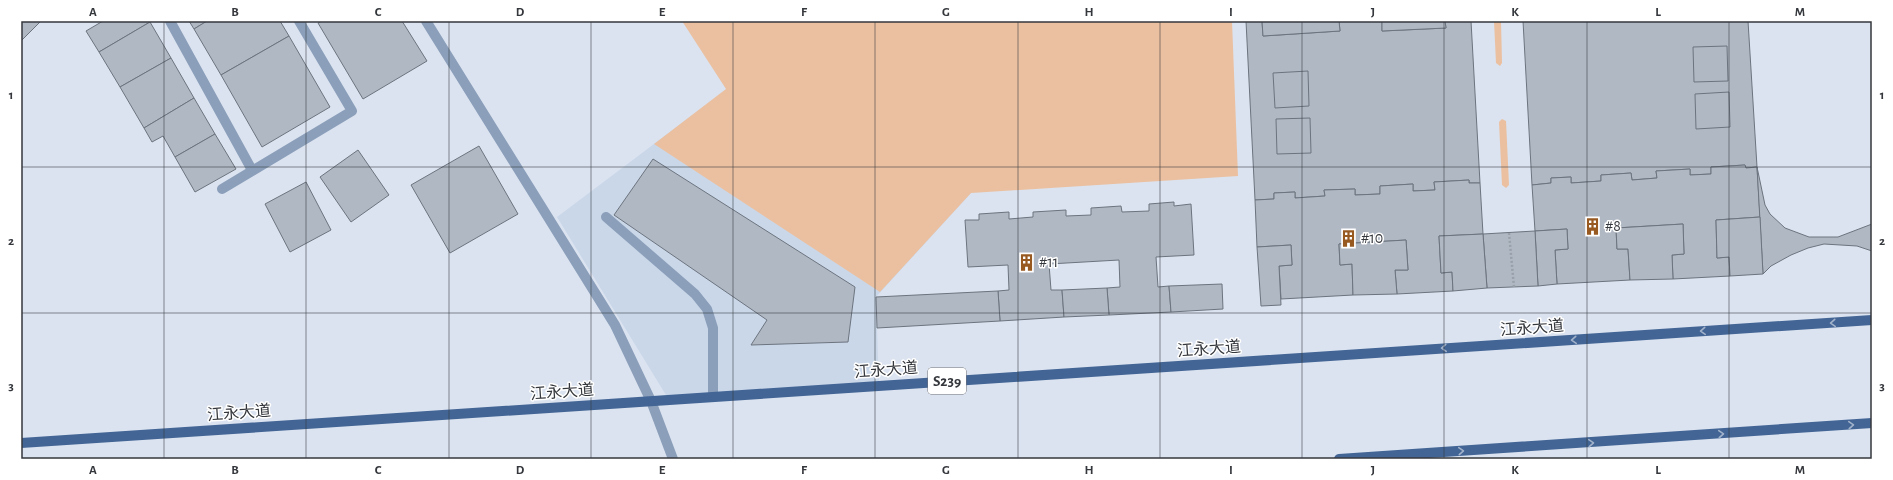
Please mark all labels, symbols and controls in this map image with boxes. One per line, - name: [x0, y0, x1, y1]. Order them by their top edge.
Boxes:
- text: A: [89, 6, 97, 19]
- text: B: [231, 6, 239, 19]
- text: C: [375, 6, 382, 19]
- text: D: [516, 6, 525, 19]
- text: E: [659, 6, 666, 19]
- text: F: [801, 6, 808, 19]
- text: G: [942, 6, 950, 19]
- text: H: [1084, 6, 1094, 19]
- text: I: [1229, 6, 1233, 19]
- text: J: [1371, 6, 1375, 19]
- text: K: [1511, 6, 1519, 19]
- text: L: [1655, 6, 1661, 19]
- text: M: [1795, 6, 1805, 19]
- text: 1: [9, 89, 13, 102]
- text: 1: [1880, 89, 1884, 102]
- building icon: #8: [1582, 216, 1602, 236]
- place label: #8: [1605, 218, 1621, 234]
- building icon: #10: [1338, 228, 1358, 248]
- place label: #10: [1361, 230, 1383, 246]
- text: 2: [8, 235, 14, 248]
- text: 2: [1879, 235, 1885, 248]
- building icon: #11: [1016, 252, 1036, 272]
- place label: #11: [1039, 254, 1058, 270]
- street label: 江永大道: [1499, 317, 1564, 338]
- one-way arrow: [1830, 318, 1836, 327]
- one-way arrow: [1700, 327, 1706, 336]
- one-way arrow: [1571, 335, 1577, 344]
- street label: 江永大道: [1176, 338, 1241, 359]
- one-way arrow: [1441, 344, 1447, 353]
- street label: 江永大道: [853, 359, 918, 380]
- road number: S239: [928, 368, 966, 394]
- text: 3: [8, 380, 14, 393]
- text: 3: [1879, 380, 1885, 393]
- street label: 江永大道: [529, 381, 594, 402]
- street label: 江永大道: [206, 402, 271, 423]
- one-way arrow: [1848, 420, 1854, 429]
- one-way arrow: [1718, 429, 1724, 438]
- one-way arrow: [1588, 438, 1594, 447]
- one-way arrow: [1458, 447, 1464, 455]
- text: A: [89, 464, 97, 477]
- text: B: [231, 464, 239, 477]
- text: C: [375, 464, 382, 477]
- text: D: [516, 464, 525, 477]
- text: E: [659, 464, 666, 477]
- text: F: [801, 464, 808, 477]
- text: G: [942, 464, 950, 477]
- text: H: [1084, 464, 1094, 477]
- text: I: [1229, 464, 1233, 477]
- text: J: [1371, 464, 1375, 477]
- text: K: [1511, 464, 1519, 477]
- text: L: [1655, 464, 1661, 477]
- text: M: [1795, 464, 1805, 477]

